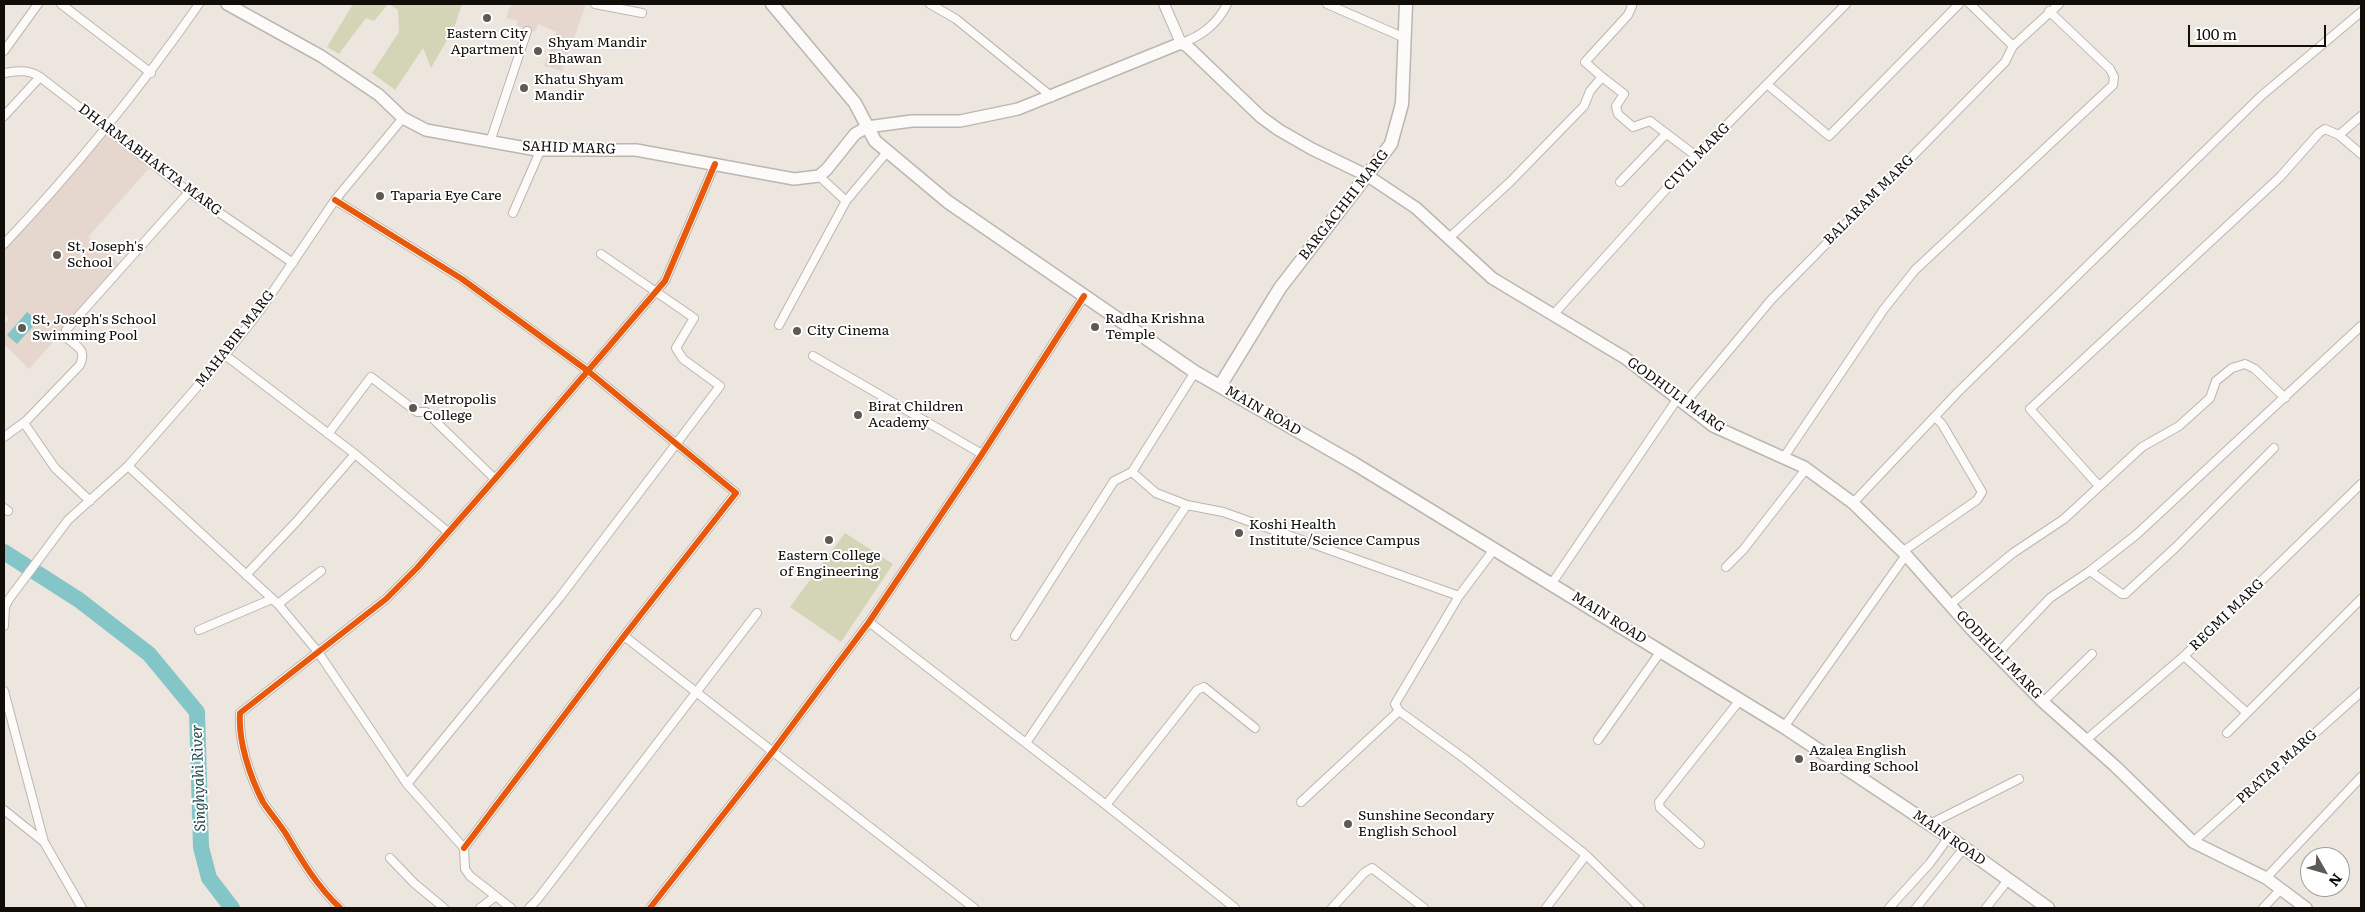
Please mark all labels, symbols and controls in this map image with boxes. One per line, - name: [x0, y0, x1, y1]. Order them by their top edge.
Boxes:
- marker: Eastern City Apartment: [481, 12, 493, 24]
- scale bar: [2190, 15, 2328, 47]
- text: 100 m: [2196, 22, 2237, 45]
- place label: Eastern City Apartment: [446, 26, 528, 58]
- place label: Shyam Mandir Bhawan: [548, 35, 647, 68]
- marker: Shyam Mandir Bhawan: [532, 45, 544, 57]
- place label: Khatu Shyam Mandir: [534, 72, 624, 104]
- marker: Khatu Shyam Mandir: [518, 82, 530, 94]
- street label: DHARMABHAKTA MARG: [75, 101, 225, 219]
- street label: CIVIL MARG: [1660, 120, 1734, 194]
- street label: SAHID MARG: [522, 138, 616, 158]
- street label: BARGACHHI MARG: [1296, 146, 1392, 264]
- street label: BALARAM MARG: [1821, 152, 1917, 248]
- place label: Taparia Eye Care: [390, 188, 502, 204]
- marker: Taparia Eye Care: [374, 190, 386, 202]
- place label: St, Joseph's School: [67, 239, 143, 272]
- marker: St, Joseph's School: [51, 249, 63, 261]
- street label: MAHABIR MARG: [192, 287, 278, 391]
- place label: Radha Krishna Temple: [1105, 311, 1205, 344]
- place label: St, Joseph's School Swimming Pool: [32, 312, 156, 344]
- marker: Radha Krishna Temple: [1089, 321, 1101, 333]
- marker: St, Joseph's School Swimming Pool: [16, 322, 28, 334]
- place label: City Cinema: [807, 323, 889, 339]
- marker: City Cinema: [791, 325, 803, 337]
- street label: GODHULI MARG: [1624, 354, 1728, 436]
- street label: MAIN ROAD: [1222, 382, 1304, 440]
- place label: Metropolis College: [423, 392, 496, 424]
- place label: Birat Children Academy: [868, 399, 964, 432]
- marker: Metropolis College: [407, 402, 419, 414]
- marker: Birat Children Academy: [852, 409, 864, 421]
- place label: Koshi Health Institute/Science Campus: [1249, 517, 1420, 550]
- marker: Koshi Health Institute/Science Campus: [1233, 527, 1245, 539]
- marker: Eastern College of Engineering: [823, 534, 835, 546]
- place label: Eastern College of Engineering: [778, 548, 880, 580]
- street label: REGMI MARG: [2186, 575, 2268, 655]
- street label: MAIN ROAD: [1568, 588, 1650, 648]
- street label: GODHULI MARG: [1952, 607, 2046, 703]
- water label: Singhyahi River: [188, 724, 210, 832]
- street label: PRATAP MARG: [2233, 726, 2321, 808]
- place label: Azalea English Boarding School: [1809, 743, 1919, 776]
- marker: Azalea English Boarding School: [1793, 753, 1805, 765]
- street label: MAIN ROAD: [1909, 807, 1989, 869]
- place label: Sunshine Secondary English School: [1358, 808, 1494, 840]
- marker: Sunshine Secondary English School: [1342, 818, 1354, 830]
- north arrow: [2300, 847, 2350, 897]
- text: N: [2325, 870, 2348, 891]

